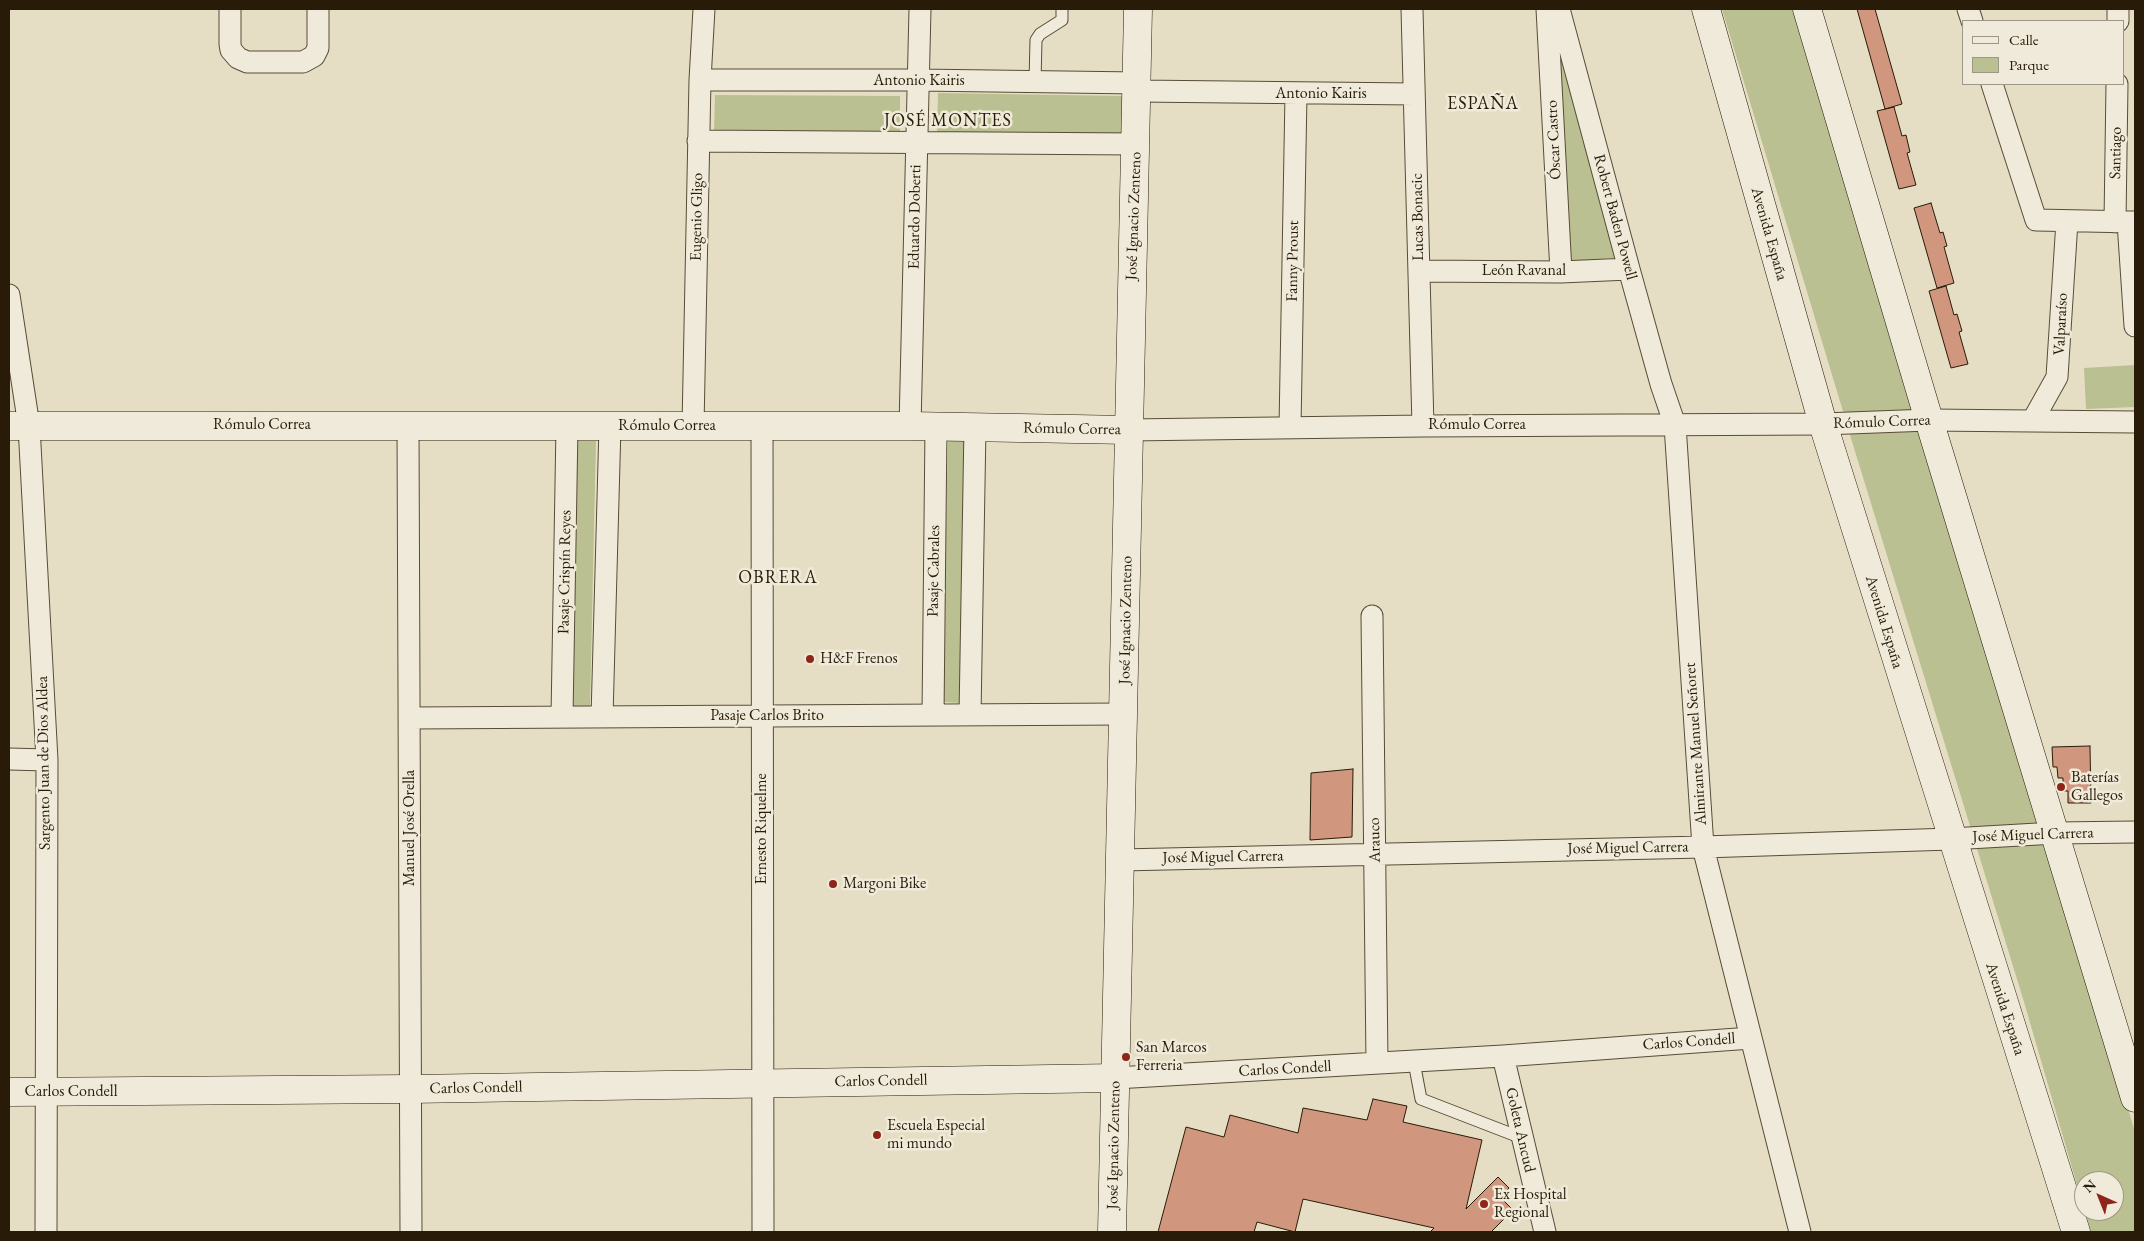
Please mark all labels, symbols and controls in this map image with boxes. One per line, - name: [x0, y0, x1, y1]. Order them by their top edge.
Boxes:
- legend: [1962, 20, 2124, 85]
- text: Calle: [2009, 30, 2039, 49]
- text: Parque: [2009, 55, 2049, 74]
- street label: Antonio Kairis: [873, 71, 965, 91]
- street label: Antonio Kairis: [1275, 84, 1367, 104]
- district label: ESPAÑA: [1446, 93, 1520, 115]
- street label: Óscar Castro: [1542, 100, 1566, 180]
- district label: JOSÉ MONTES: [883, 110, 1013, 132]
- street label: Santiago: [2106, 127, 2126, 179]
- street label: José Ignacio Zenteno: [1122, 151, 1146, 281]
- street label: Robert Baden Powell: [1589, 152, 1641, 282]
- street label: Eduardo Doberti: [904, 164, 926, 270]
- street label: Eugenio Gligo: [687, 173, 707, 261]
- street label: Lucas Bonacic: [1408, 173, 1428, 261]
- street label: Avenida España: [1747, 185, 1791, 283]
- street label: Fanny Proust: [1283, 220, 1303, 302]
- street label: León Ravanal: [1482, 261, 1566, 281]
- street label: Valparaíso: [2050, 292, 2072, 356]
- street label: Rómulo Correa: [1833, 411, 1931, 433]
- street label: Rómulo Correa: [213, 415, 311, 435]
- street label: Rómulo Correa: [1428, 415, 1526, 435]
- street label: Rómulo Correa: [618, 416, 716, 436]
- street label: Rómulo Correa: [1023, 419, 1121, 439]
- street label: Pasaje Crispín Reyes: [554, 510, 576, 634]
- street label: Pasaje Cabrales: [924, 525, 944, 617]
- street label: José Ignacio Zenteno: [1115, 555, 1137, 685]
- district label: OBRERA: [738, 567, 818, 589]
- street label: Avenida España: [1861, 573, 1907, 671]
- place label: H&F Frenos: [820, 649, 898, 669]
- marker: H&F Frenos: [804, 653, 816, 665]
- street label: Almirante Manuel Señoret: [1681, 662, 1711, 826]
- street label: Sargento Juan de Dios Aldea: [33, 676, 55, 850]
- street label: Pasaje Carlos Brito: [710, 706, 824, 726]
- place label: Baterías Gallegos: [2071, 768, 2123, 806]
- street label: Manuel José Orella: [400, 770, 420, 886]
- street label: Ernesto Riquelme: [752, 773, 772, 885]
- marker: Baterías Gallegos: [2055, 781, 2067, 793]
- street label: Arauco: [1365, 817, 1385, 863]
- street label: José Miguel Carrera: [1972, 823, 2094, 847]
- street label: José Miguel Carrera: [1567, 837, 1689, 859]
- street label: José Miguel Carrera: [1162, 846, 1284, 868]
- place label: Margoni Bike: [843, 874, 926, 894]
- marker: Margoni Bike: [827, 878, 839, 890]
- street label: Avenida España: [1981, 960, 2029, 1058]
- street label: Carlos Condell: [1642, 1029, 1736, 1055]
- place label: San Marcos Ferreria: [1136, 1038, 1207, 1076]
- marker: San Marcos Ferreria: [1120, 1051, 1132, 1063]
- street label: Carlos Condell: [1238, 1057, 1332, 1081]
- street label: Carlos Condell: [834, 1071, 928, 1091]
- street label: Carlos Condell: [429, 1078, 523, 1098]
- street label: José Ignacio Zenteno: [1103, 1080, 1125, 1210]
- street label: Carlos Condell: [25, 1082, 117, 1102]
- street label: Goleta Ancud: [1501, 1086, 1539, 1174]
- place label: Escuela Especial mi mundo: [887, 1116, 985, 1154]
- marker: Escuela Especial mi mundo: [871, 1129, 883, 1141]
- north arrow: [2074, 1171, 2124, 1221]
- text: N: [2079, 1176, 2100, 1196]
- place label: Ex Hospital Regional: [1494, 1185, 1567, 1223]
- marker: Ex Hospital Regional: [1478, 1198, 1490, 1210]

